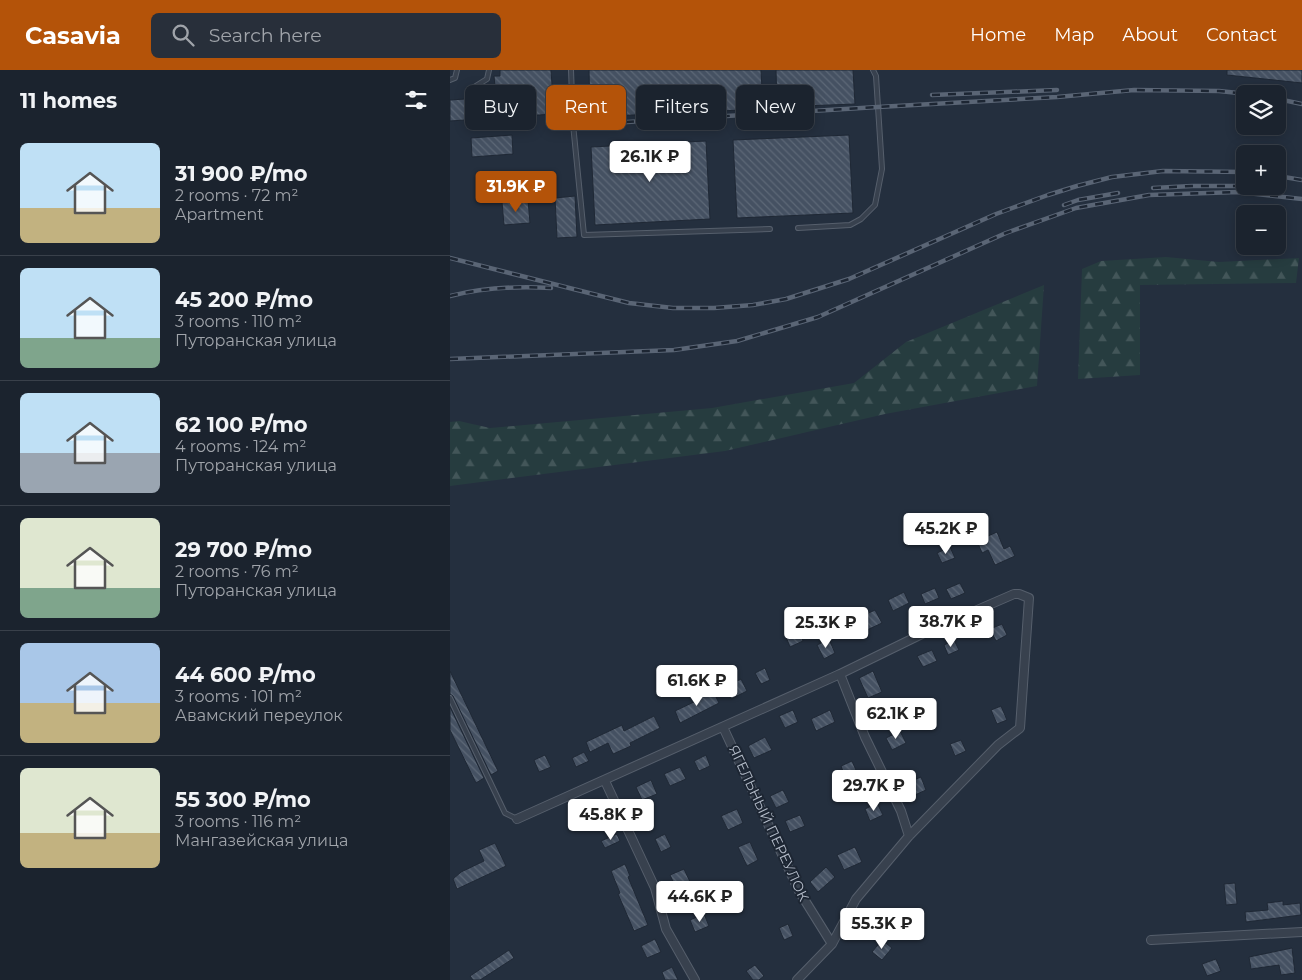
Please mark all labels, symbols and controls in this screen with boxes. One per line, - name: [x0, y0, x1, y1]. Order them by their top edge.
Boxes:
- search box: [151, 13, 501, 58]
- text: Casavia: [25, 21, 121, 50]
- icon: search: [169, 21, 197, 49]
- text: Search here: [209, 24, 322, 47]
- text: Home: [970, 24, 1026, 46]
- text: Map: [1054, 24, 1094, 46]
- text: About: [1122, 24, 1178, 46]
- text: Contact: [1206, 24, 1277, 46]
- chip: Buy: [465, 85, 536, 130]
- chip: Rent: [546, 85, 626, 130]
- chip: Filters: [636, 85, 726, 130]
- chip: New: [736, 85, 814, 130]
- map controls: [1236, 85, 1286, 255]
- button: layers: [1236, 85, 1286, 135]
- icon: filters: [402, 86, 430, 114]
- text: 11 homes: [20, 88, 117, 113]
- pin: 26.1K ₽: [604, 140, 696, 183]
- button: +: [1236, 145, 1286, 195]
- text: 26.1K ₽: [621, 147, 679, 166]
- text: 31 900 ₽/mo: [175, 161, 308, 186]
- icon: home: [60, 163, 120, 223]
- pin: 31.9K ₽: [470, 170, 562, 213]
- text: 31.9K ₽: [487, 177, 545, 196]
- text: 2 rooms · 72 m²: [175, 186, 298, 205]
- text: Apartment: [175, 205, 264, 224]
- button: −: [1236, 205, 1286, 255]
- text: 45 200 ₽/mo: [175, 287, 313, 312]
- icon: home: [60, 288, 120, 348]
- text: 3 rooms · 110 m²: [175, 312, 302, 331]
- text: Путоранская улица: [175, 331, 337, 350]
- text: 62 100 ₽/mo: [175, 412, 308, 437]
- icon: home: [60, 413, 120, 473]
- text: 4 rooms · 124 m²: [175, 437, 306, 456]
- text: Путоранская улица: [175, 456, 337, 475]
- pin: 45.2K ₽: [900, 512, 992, 555]
- text: 45.2K ₽: [914, 519, 978, 538]
- text: 29 700 ₽/mo: [175, 537, 312, 562]
- icon: home: [60, 538, 120, 598]
- text: 2 rooms · 76 m²: [175, 562, 299, 581]
- text: Путоранская улица: [175, 581, 337, 600]
- pin: 25.3K ₽: [780, 606, 872, 649]
- pin: 38.7K ₽: [905, 606, 997, 648]
- text: 38.7K ₽: [920, 612, 982, 631]
- text: 25.3K ₽: [795, 613, 857, 632]
- text: 44 600 ₽/mo: [175, 662, 316, 687]
- icon: home: [60, 663, 120, 723]
- pin: 61.6K ₽: [651, 664, 743, 707]
- text: 61.6K ₽: [667, 671, 727, 690]
- text: 3 rooms · 101 m²: [175, 687, 302, 706]
- pin: 62.1K ₽: [850, 698, 942, 740]
- text: 62.1K ₽: [867, 704, 925, 723]
- text: Авамский переулок: [175, 706, 343, 725]
- street label: ЯГЕЛЬНЫЙ ПЕРЕУЛОК: [725, 742, 813, 904]
- pin: 29.7K ₽: [828, 770, 920, 812]
- text: 29.7K ₽: [843, 776, 905, 795]
- text: 55 300 ₽/mo: [175, 787, 311, 812]
- icon: home: [60, 788, 120, 848]
- pin: 45.8K ₽: [565, 798, 657, 841]
- text: 45.8K ₽: [579, 805, 643, 824]
- text: 3 rooms · 116 m²: [175, 812, 301, 831]
- text: Мангазейская улица: [175, 831, 348, 850]
- pin: 44.6K ₽: [654, 880, 746, 923]
- text: 44.6K ₽: [667, 887, 733, 906]
- pin: 55.3K ₽: [836, 908, 928, 950]
- text: 55.3K ₽: [851, 914, 913, 933]

